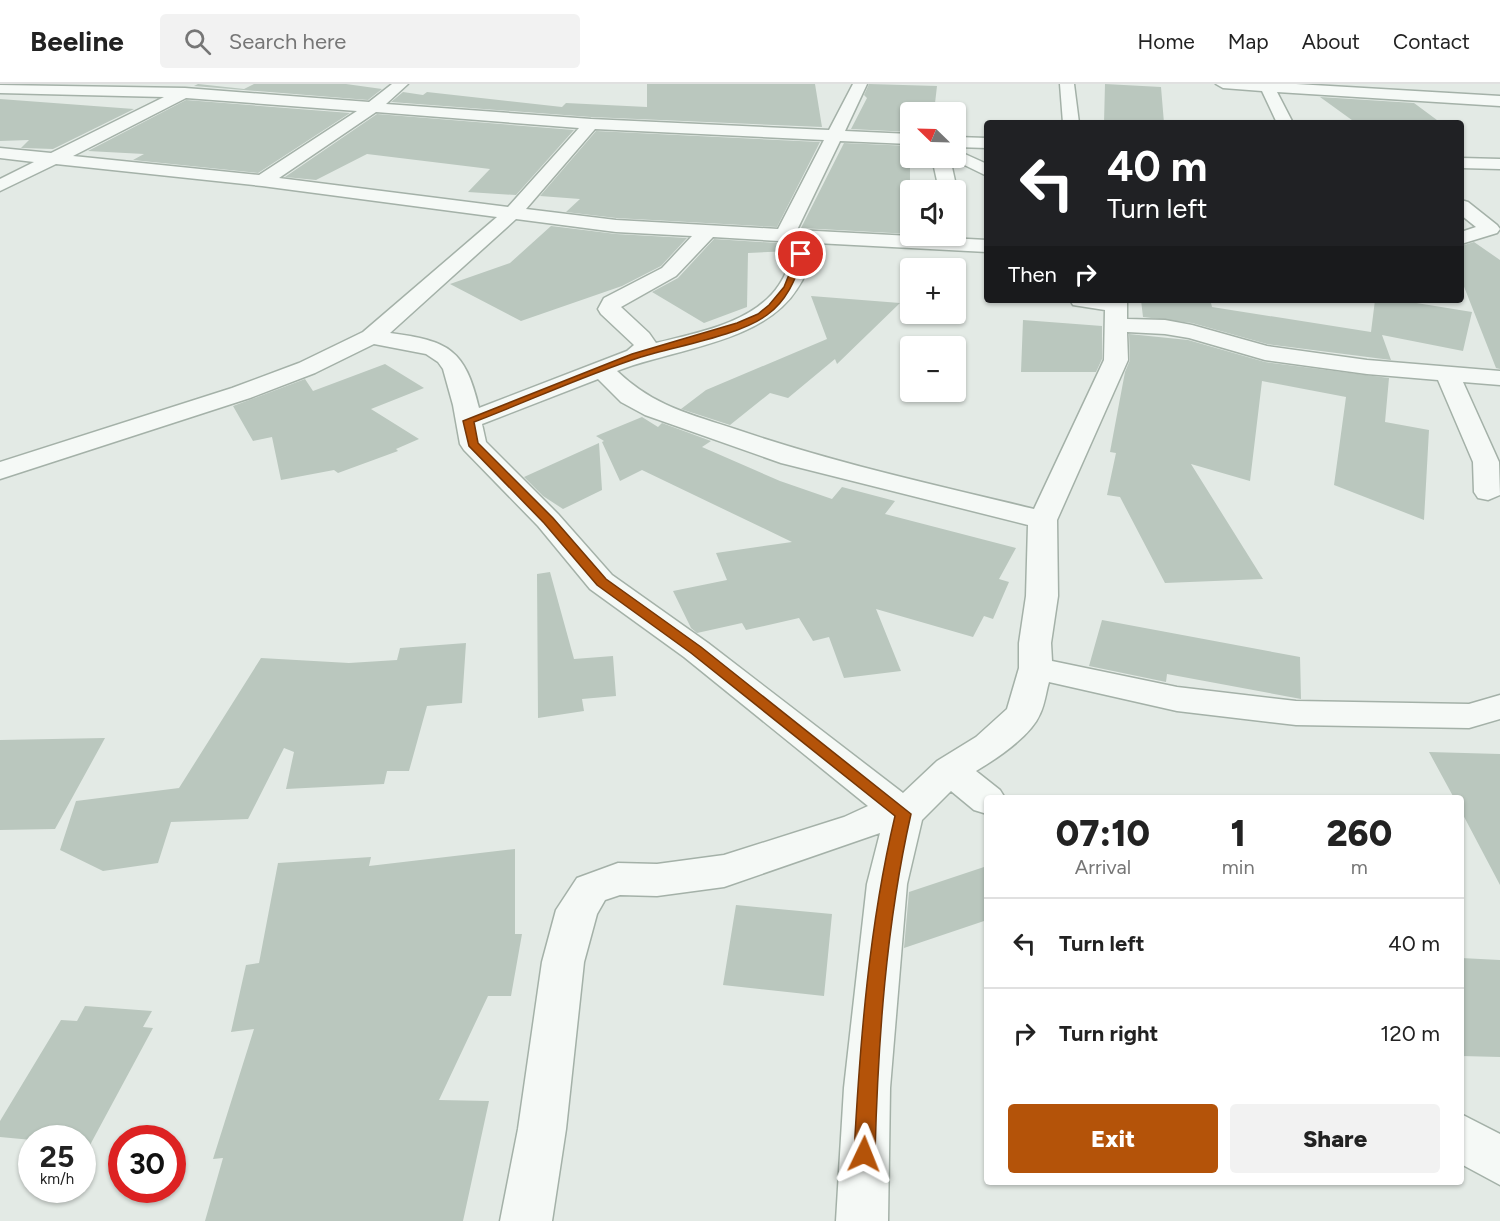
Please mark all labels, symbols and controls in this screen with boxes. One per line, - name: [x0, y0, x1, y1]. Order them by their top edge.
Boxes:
- search box: [160, 14, 580, 68]
- text: Beeline: [30, 24, 124, 58]
- icon: search: [181, 25, 214, 58]
- text: Search here: [229, 28, 346, 55]
- text: Home: [1138, 29, 1195, 54]
- text: Map: [1228, 29, 1269, 54]
- text: About: [1302, 29, 1360, 54]
- text: Contact: [1393, 29, 1470, 54]
- north arrow: [900, 102, 966, 168]
- map controls: [900, 102, 966, 402]
- text: 40 m: [1107, 141, 1207, 192]
- icon: left: [1008, 144, 1086, 222]
- button: sound: [900, 180, 966, 246]
- text: Turn left: [1107, 192, 1207, 225]
- pin: [775, 228, 826, 279]
- icon: arrive: [784, 237, 817, 270]
- button: +: [900, 258, 966, 324]
- icon: right: [1069, 258, 1102, 291]
- text: Then: [1008, 261, 1057, 288]
- button: −: [900, 336, 966, 402]
- text: 07:10: [1056, 812, 1150, 855]
- text: 1: [1231, 812, 1246, 855]
- text: 260: [1326, 812, 1392, 855]
- text: Arrival: [1075, 855, 1131, 879]
- text: min: [1222, 855, 1255, 879]
- text: m: [1351, 855, 1368, 879]
- icon: left: [1008, 927, 1041, 960]
- text: Turn left: [1059, 930, 1145, 957]
- text: 40 m: [1388, 930, 1440, 957]
- icon: right: [1008, 1017, 1041, 1050]
- text: Turn right: [1059, 1020, 1158, 1047]
- text: 120 m: [1380, 1020, 1440, 1047]
- button: Exit: [1008, 1104, 1218, 1173]
- button: Share: [1230, 1104, 1440, 1173]
- position arrow: [832, 1122, 896, 1186]
- speed limit sign: 30: [108, 1125, 186, 1203]
- text: 25: [40, 1138, 74, 1175]
- text: km/h: [40, 1170, 74, 1188]

